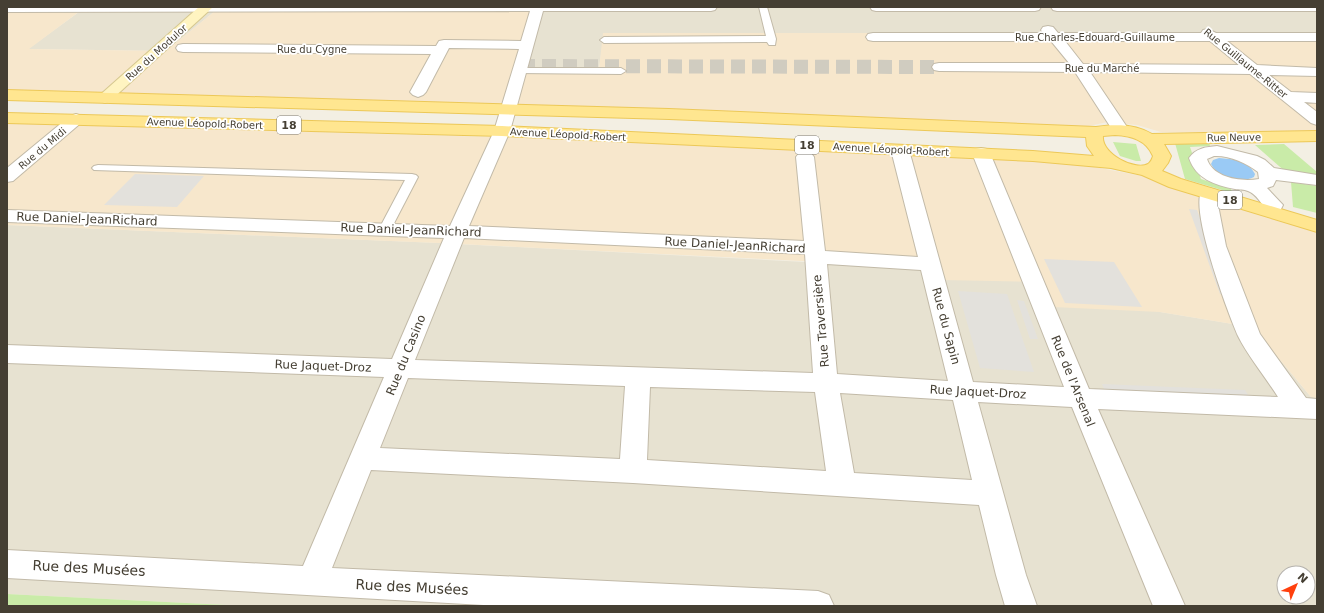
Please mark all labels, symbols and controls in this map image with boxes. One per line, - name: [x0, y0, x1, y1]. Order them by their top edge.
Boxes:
- street label: Rue du Modulor: [123, 21, 190, 83]
- street label: Rue Guillaume-Ritter: [1202, 26, 1290, 101]
- street label: Rue Charles-Edouard-Guillaume: [1015, 32, 1175, 43]
- street label: Rue du Cygne: [277, 44, 347, 55]
- street label: Rue du Marché: [1065, 63, 1139, 74]
- street label: Avenue Léopold-Robert: [147, 116, 263, 131]
- road number: 18: [277, 116, 301, 134]
- street label: Rue du Midi: [16, 125, 68, 171]
- street label: Avenue Léopold-Robert: [510, 126, 626, 143]
- street label: Rue Neuve: [1207, 132, 1261, 143]
- road number: 18: [795, 136, 819, 154]
- street label: Avenue Léopold-Robert: [833, 141, 949, 158]
- road number: 18: [1218, 191, 1242, 209]
- street label: Rue Daniel-JeanRichard: [16, 210, 158, 228]
- street label: Rue Daniel-JeanRichard: [340, 221, 482, 239]
- street label: Rue Daniel-JeanRichard: [664, 234, 806, 256]
- street label: Rue Traversière: [810, 274, 832, 368]
- street label: Rue du Sapin: [929, 286, 963, 366]
- street label: Rue du Casino: [383, 313, 429, 397]
- street label: Rue de l'Arsenal: [1048, 333, 1098, 429]
- street label: Rue Jaquet-Droz: [274, 357, 372, 375]
- street label: Rue Jaquet-Droz: [929, 382, 1027, 402]
- street label: Rue des Musées: [32, 557, 146, 579]
- north arrow: [1276, 565, 1316, 605]
- text: N: [1295, 570, 1310, 586]
- street label: Rue des Musées: [355, 576, 469, 598]

